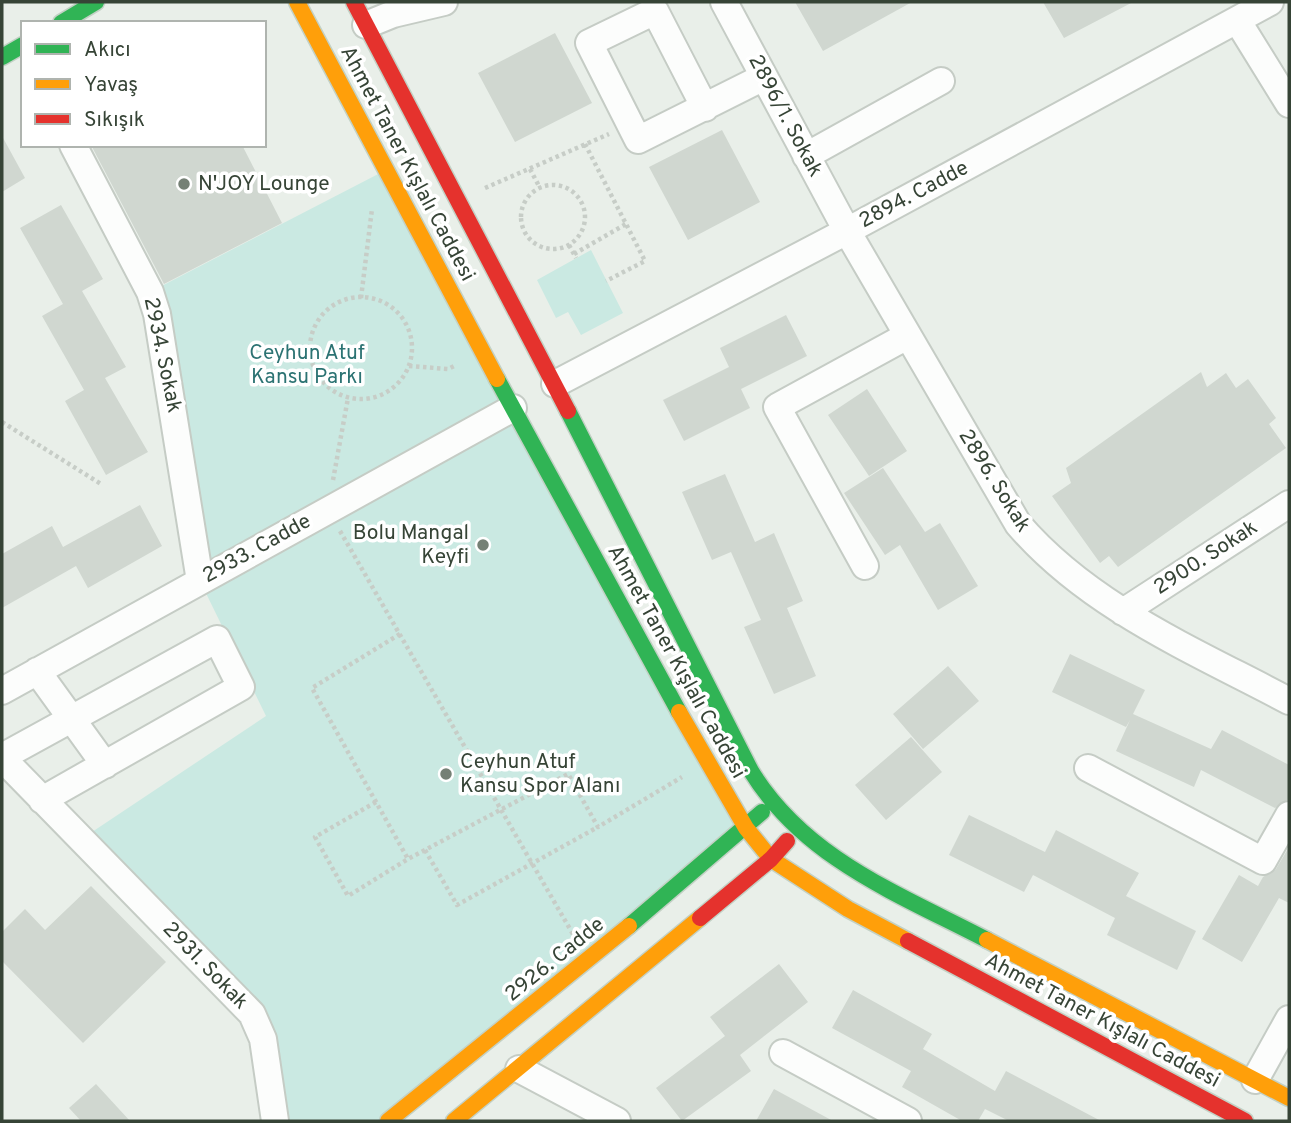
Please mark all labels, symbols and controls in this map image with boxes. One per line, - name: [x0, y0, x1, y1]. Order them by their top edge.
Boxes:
- legend: [21, 21, 266, 147]
- text: Akıcı: [84, 37, 131, 64]
- street label: Ahmet Taner Kışlalı Caddesi: [333, 42, 481, 286]
- street label: 2896/1. Sokak: [741, 50, 829, 182]
- text: Yavaş: [84, 72, 138, 99]
- text: Sıkışık: [84, 107, 145, 134]
- street label: 2894. Cadde: [855, 155, 973, 235]
- place label: N'JOY Lounge: [198, 171, 330, 198]
- marker: N'JOY Lounge: [176, 176, 192, 192]
- street label: 2934. Sokak: [137, 295, 187, 415]
- park label: Ceyhun Atuf Kansu Parkı: [249, 340, 365, 391]
- street label: 2896. Sokak: [952, 424, 1036, 538]
- street label: 2933. Cadde: [198, 508, 316, 590]
- street label: 2900. Sokak: [1149, 514, 1263, 602]
- place label: Bolu Mangal Keyfi: [353, 520, 469, 571]
- marker: Bolu Mangal Keyfi: [475, 537, 491, 553]
- street label: Ahmet Taner Kışlalı Caddesi: [601, 541, 751, 783]
- place label: Ceyhun Atuf Kansu Spor Alanı: [460, 749, 620, 800]
- marker: Ceyhun Atuf Kansu Spor Alanı: [438, 766, 454, 782]
- street label: 2926. Cadde: [500, 912, 610, 1008]
- street label: 2931. Sokak: [156, 916, 254, 1016]
- street label: Ahmet Taner Kışlalı Caddesi: [980, 947, 1224, 1095]

